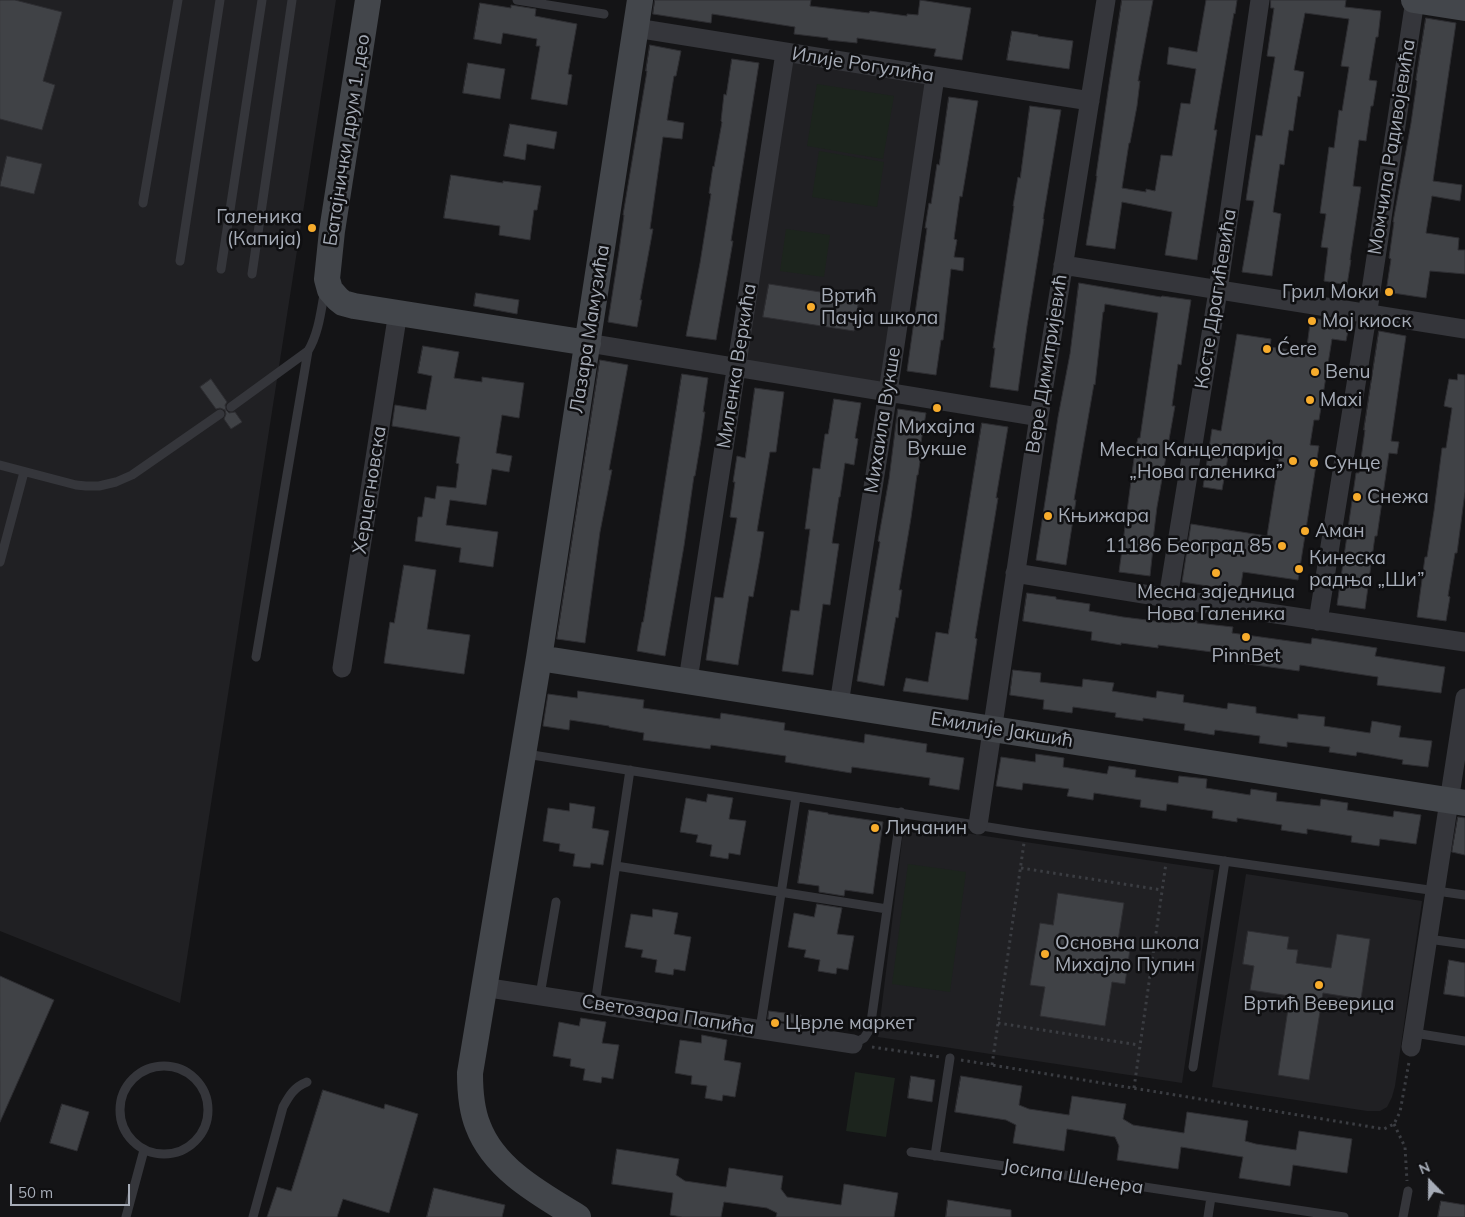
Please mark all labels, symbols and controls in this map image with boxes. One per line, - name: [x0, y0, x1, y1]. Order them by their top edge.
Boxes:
- street label: Батајнички друм 1. део: [319, 32, 375, 248]
- street label: Момчила Радивојевића: [1364, 38, 1420, 256]
- street label: Илије Рогулића: [790, 43, 936, 87]
- place label: Галеника (Капија): [216, 206, 302, 250]
- street label: Косте Драгићевића: [1191, 207, 1241, 391]
- marker: Галеника (Капија): [306, 222, 318, 234]
- street label: Лазара Мамузића: [565, 243, 615, 415]
- street label: Вере Димитријевић: [1022, 273, 1072, 455]
- place label: Грил Моки: [1282, 281, 1379, 303]
- street label: Миленка Веркића: [713, 282, 761, 450]
- place label: Вртић Пачја школа: [821, 285, 938, 329]
- marker: Грил Моки: [1383, 286, 1395, 298]
- marker: Вртић Пачја школа: [805, 301, 817, 313]
- place label: Мој киоск: [1322, 310, 1411, 332]
- marker: Мој киоск: [1306, 315, 1318, 327]
- place label: Ćere: [1277, 338, 1317, 360]
- marker: Ćere: [1261, 343, 1273, 355]
- street label: Михаила Вукше: [860, 345, 906, 495]
- place label: Benu: [1325, 361, 1370, 383]
- marker: Benu: [1309, 366, 1321, 378]
- place label: Maxi: [1320, 389, 1362, 411]
- marker: Maxi: [1304, 394, 1316, 406]
- marker: Михајла Вукше: [931, 402, 943, 414]
- place label: Михајла Вукше: [899, 416, 975, 460]
- street label: Херцегновска: [349, 424, 391, 556]
- place label: Месна Канцеларија „Нова галеника”: [1099, 439, 1283, 483]
- place label: Сунце: [1324, 452, 1380, 474]
- marker: Месна Канцеларија „Нова галеника”: [1287, 455, 1299, 467]
- marker: Сунце: [1308, 457, 1320, 469]
- place label: Снежа: [1367, 486, 1429, 508]
- marker: Снежа: [1351, 491, 1363, 503]
- place label: Књижара: [1058, 505, 1149, 527]
- marker: Књижара: [1042, 510, 1054, 522]
- place label: Аман: [1315, 520, 1365, 542]
- marker: Аман: [1299, 525, 1311, 537]
- place label: 11186 Београд 85: [1105, 535, 1272, 557]
- marker: 11186 Београд 85: [1276, 540, 1288, 552]
- place label: Кинеска радња „Ши”: [1309, 547, 1424, 591]
- marker: Кинеска радња „Ши”: [1293, 563, 1305, 575]
- marker: Месна заједница Нова Галеника: [1210, 567, 1222, 579]
- place label: Месна заједница Нова Галеника: [1137, 581, 1295, 625]
- marker: PinnBet: [1240, 631, 1252, 643]
- place label: PinnBet: [1211, 645, 1281, 667]
- street label: Емилије Јакшић: [929, 707, 1075, 753]
- place label: Личанин: [885, 817, 967, 839]
- marker: Личанин: [869, 822, 881, 834]
- place label: Основна школа Михајло Пупин: [1055, 932, 1200, 976]
- marker: Основна школа Михајло Пупин: [1039, 948, 1051, 960]
- marker: Вртић Веверица: [1313, 979, 1325, 991]
- street label: Светозара Папића: [580, 990, 756, 1040]
- place label: Вртић Веверица: [1243, 993, 1395, 1015]
- place label: Цврле маркет: [785, 1012, 914, 1034]
- marker: Цврле маркет: [769, 1017, 781, 1029]
- street label: Јосипа Шенера: [1001, 1155, 1145, 1199]
- north arrow: [1405, 1157, 1455, 1207]
- text: N: [1416, 1158, 1433, 1178]
- scale bar: [12, 1174, 132, 1206]
- text: 50 m: [18, 1183, 53, 1202]

